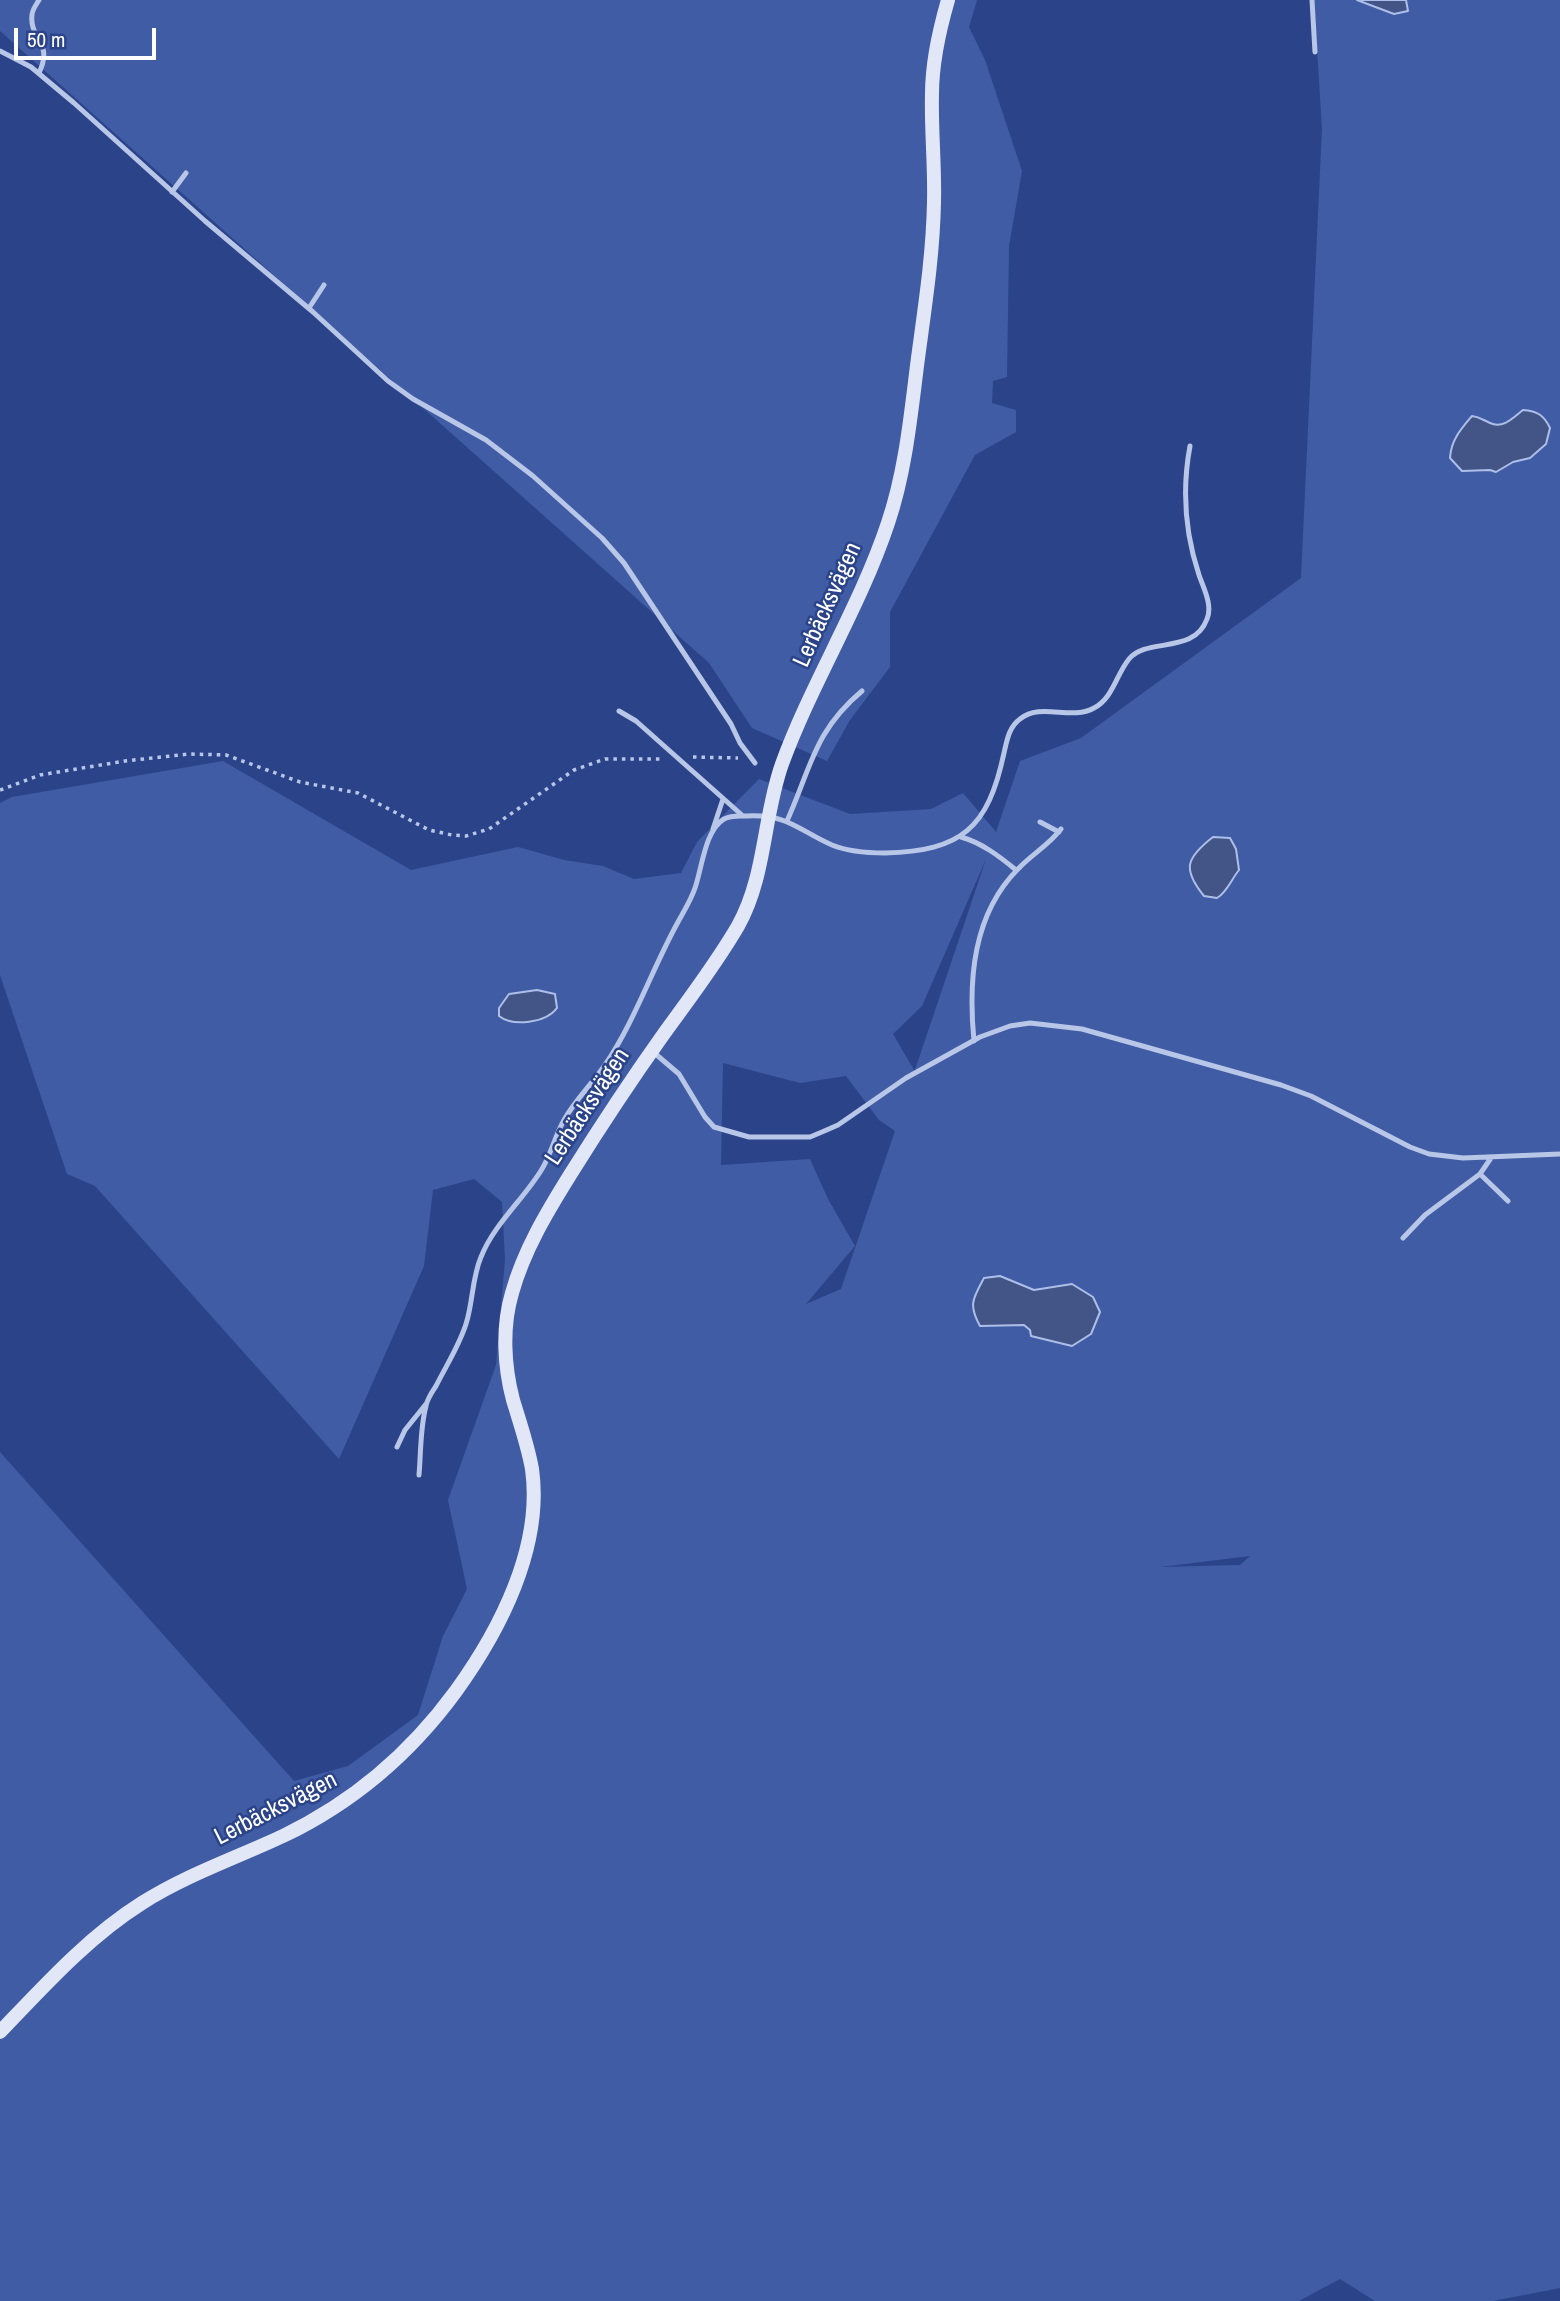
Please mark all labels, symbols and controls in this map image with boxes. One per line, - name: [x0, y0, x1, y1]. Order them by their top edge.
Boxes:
- scale bar: [18, 14, 159, 58]
- text: 50 m: [27, 25, 65, 54]
- street label: Lerbäcksvägen: [788, 538, 868, 672]
- street label: Lerbäcksvägen: [540, 1043, 636, 1171]
- street label: Lerbäcksvägen: [210, 1766, 342, 1852]

